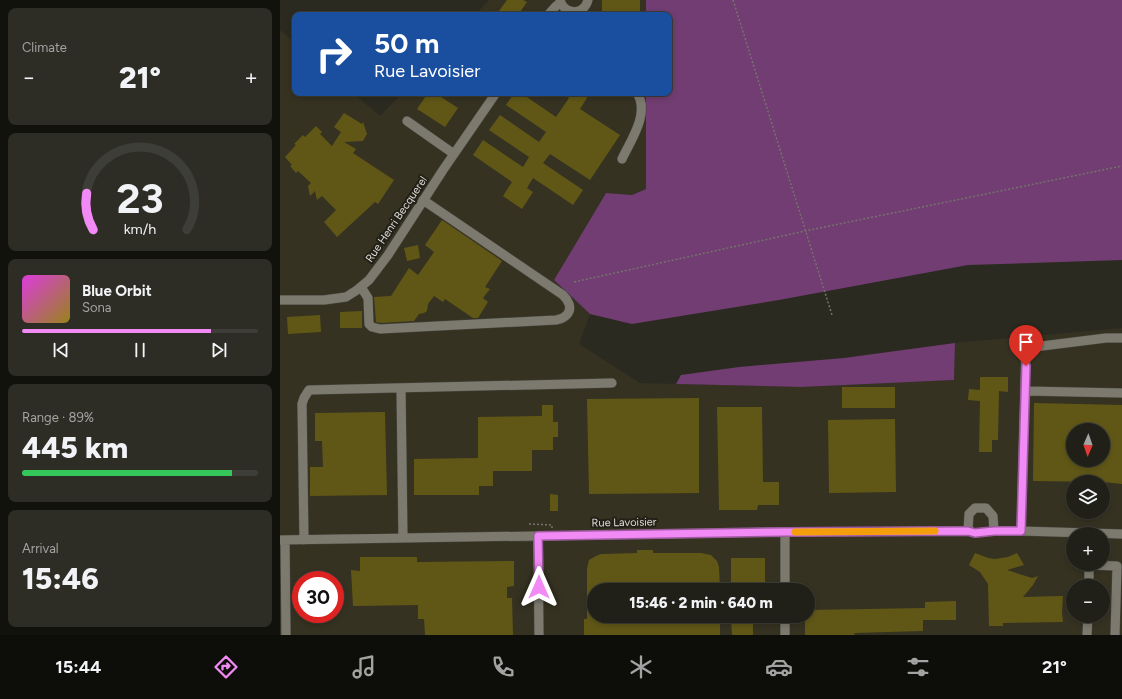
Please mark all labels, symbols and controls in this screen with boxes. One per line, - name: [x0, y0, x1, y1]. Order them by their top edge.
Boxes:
- text: 50 m: [374, 26, 440, 60]
- icon: right: [308, 28, 360, 80]
- text: Climate: [22, 40, 67, 55]
- text: 21°: [119, 59, 161, 96]
- text: Rue Lavoisier: [374, 60, 480, 82]
- text: −: [22, 64, 36, 91]
- text: +: [244, 64, 258, 91]
- text: 23: [116, 173, 164, 223]
- street label: Rue Henri Becquerel: [363, 174, 430, 265]
- text: km/h: [124, 220, 156, 238]
- text: Blue Orbit: [82, 282, 152, 300]
- text: Sona: [82, 300, 111, 315]
- pin: [1009, 325, 1043, 366]
- icon: arrive: [1015, 331, 1037, 353]
- icon: previous: [50, 339, 72, 361]
- icon: pause: [129, 339, 151, 361]
- icon: next: [208, 339, 230, 361]
- text: Range · 89%: [22, 410, 94, 425]
- north arrow: [1066, 423, 1110, 467]
- map controls: [1066, 423, 1110, 623]
- text: 445 km: [22, 429, 128, 466]
- button: layers: [1066, 475, 1110, 519]
- street label: Rue Lavoisier: [591, 515, 657, 530]
- button: +: [1066, 527, 1110, 571]
- text: Arrival: [22, 541, 59, 556]
- text: 15:46: [22, 560, 99, 597]
- position arrow: [518, 566, 560, 608]
- speed limit sign: 30: [292, 571, 344, 623]
- button: −: [1066, 579, 1110, 623]
- text: 15:46 · 2 min · 640 m: [629, 594, 773, 612]
- icon: directions: [212, 653, 240, 681]
- icon: music: [350, 653, 378, 681]
- icon: phone: [489, 653, 517, 681]
- icon: climate: [627, 653, 655, 681]
- icon: car: [765, 653, 793, 681]
- icon: filters: [904, 653, 932, 681]
- text: 15:44: [55, 656, 101, 678]
- text: 21°: [1042, 656, 1067, 678]

